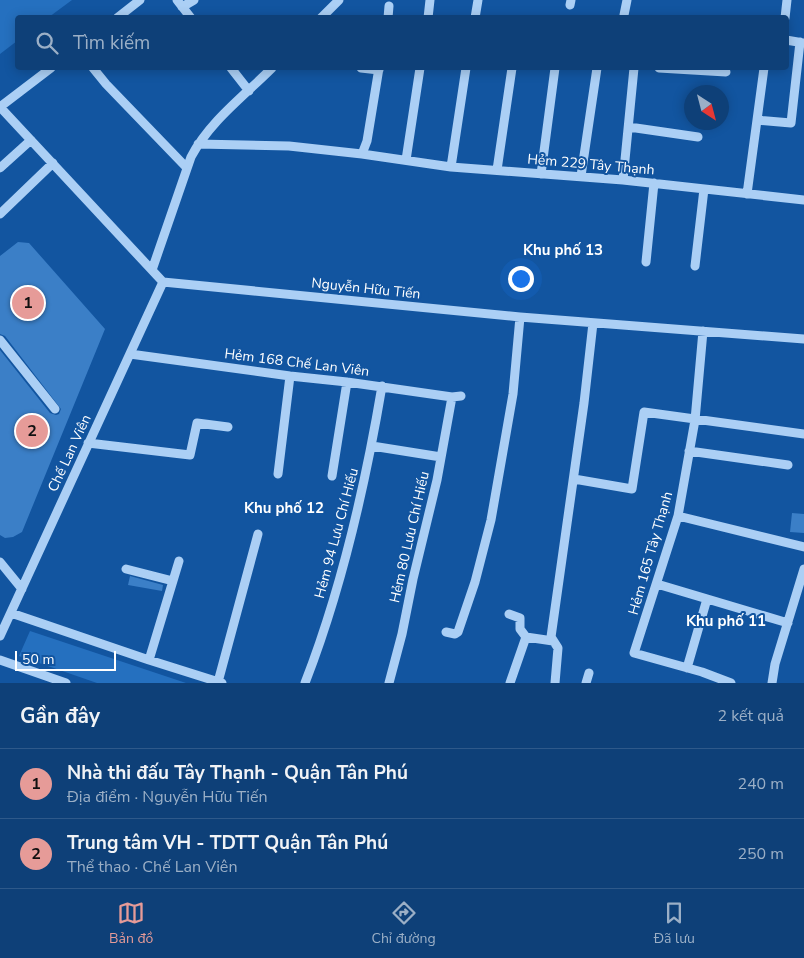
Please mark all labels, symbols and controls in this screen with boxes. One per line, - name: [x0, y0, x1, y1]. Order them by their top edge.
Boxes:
- search box: [15, 15, 789, 70]
- icon: search: [33, 29, 61, 57]
- text: Tìm kiếm: [73, 30, 150, 56]
- north arrow: [684, 85, 729, 130]
- street label: Hẻm 229 Tây Thạnh: [527, 149, 655, 180]
- district label: Khu phố 13: [523, 240, 603, 260]
- your location: [508, 266, 534, 292]
- street label: Nguyễn Hữu Tiến: [310, 273, 421, 304]
- pin: 1: [12, 284, 44, 322]
- street label: Hẻm 168 Chế Lan Viên: [223, 344, 370, 381]
- street label: Chế Lan Viên: [43, 411, 96, 495]
- pin: 2: [16, 412, 48, 450]
- street label: Hẻm 94 Lưu Chí Hiếu: [310, 466, 363, 600]
- street label: Hẻm 80 Lưu Chí Hiếu: [385, 470, 434, 605]
- street label: Hẻm 165 Tây Thạnh: [624, 489, 677, 617]
- district label: Khu phố 12: [244, 498, 324, 518]
- district label: Khu phố 11: [686, 611, 766, 631]
- scale bar: [15, 648, 116, 671]
- text: 50 m: [22, 650, 54, 669]
- text: Gần đây: [20, 702, 100, 730]
- text: 2 kết quả: [717, 705, 784, 727]
- text: Nhà thi đấu Tây Thạnh - Quận Tân Phú: [67, 760, 408, 786]
- text: 1: [31, 773, 41, 795]
- text: 240 m: [737, 773, 784, 795]
- text: Địa điểm · Nguyễn Hữu Tiến: [67, 786, 268, 808]
- text: Trung tâm VH - TDTT Quận Tân Phú: [67, 830, 388, 856]
- text: 2: [31, 843, 41, 865]
- text: 250 m: [737, 843, 784, 865]
- text: Thể thao · Chế Lan Viên: [67, 856, 237, 878]
- tab: Bản đồ: [109, 899, 153, 948]
- tab: Chỉ đường: [371, 899, 436, 948]
- tab: Đã lưu: [654, 899, 695, 948]

